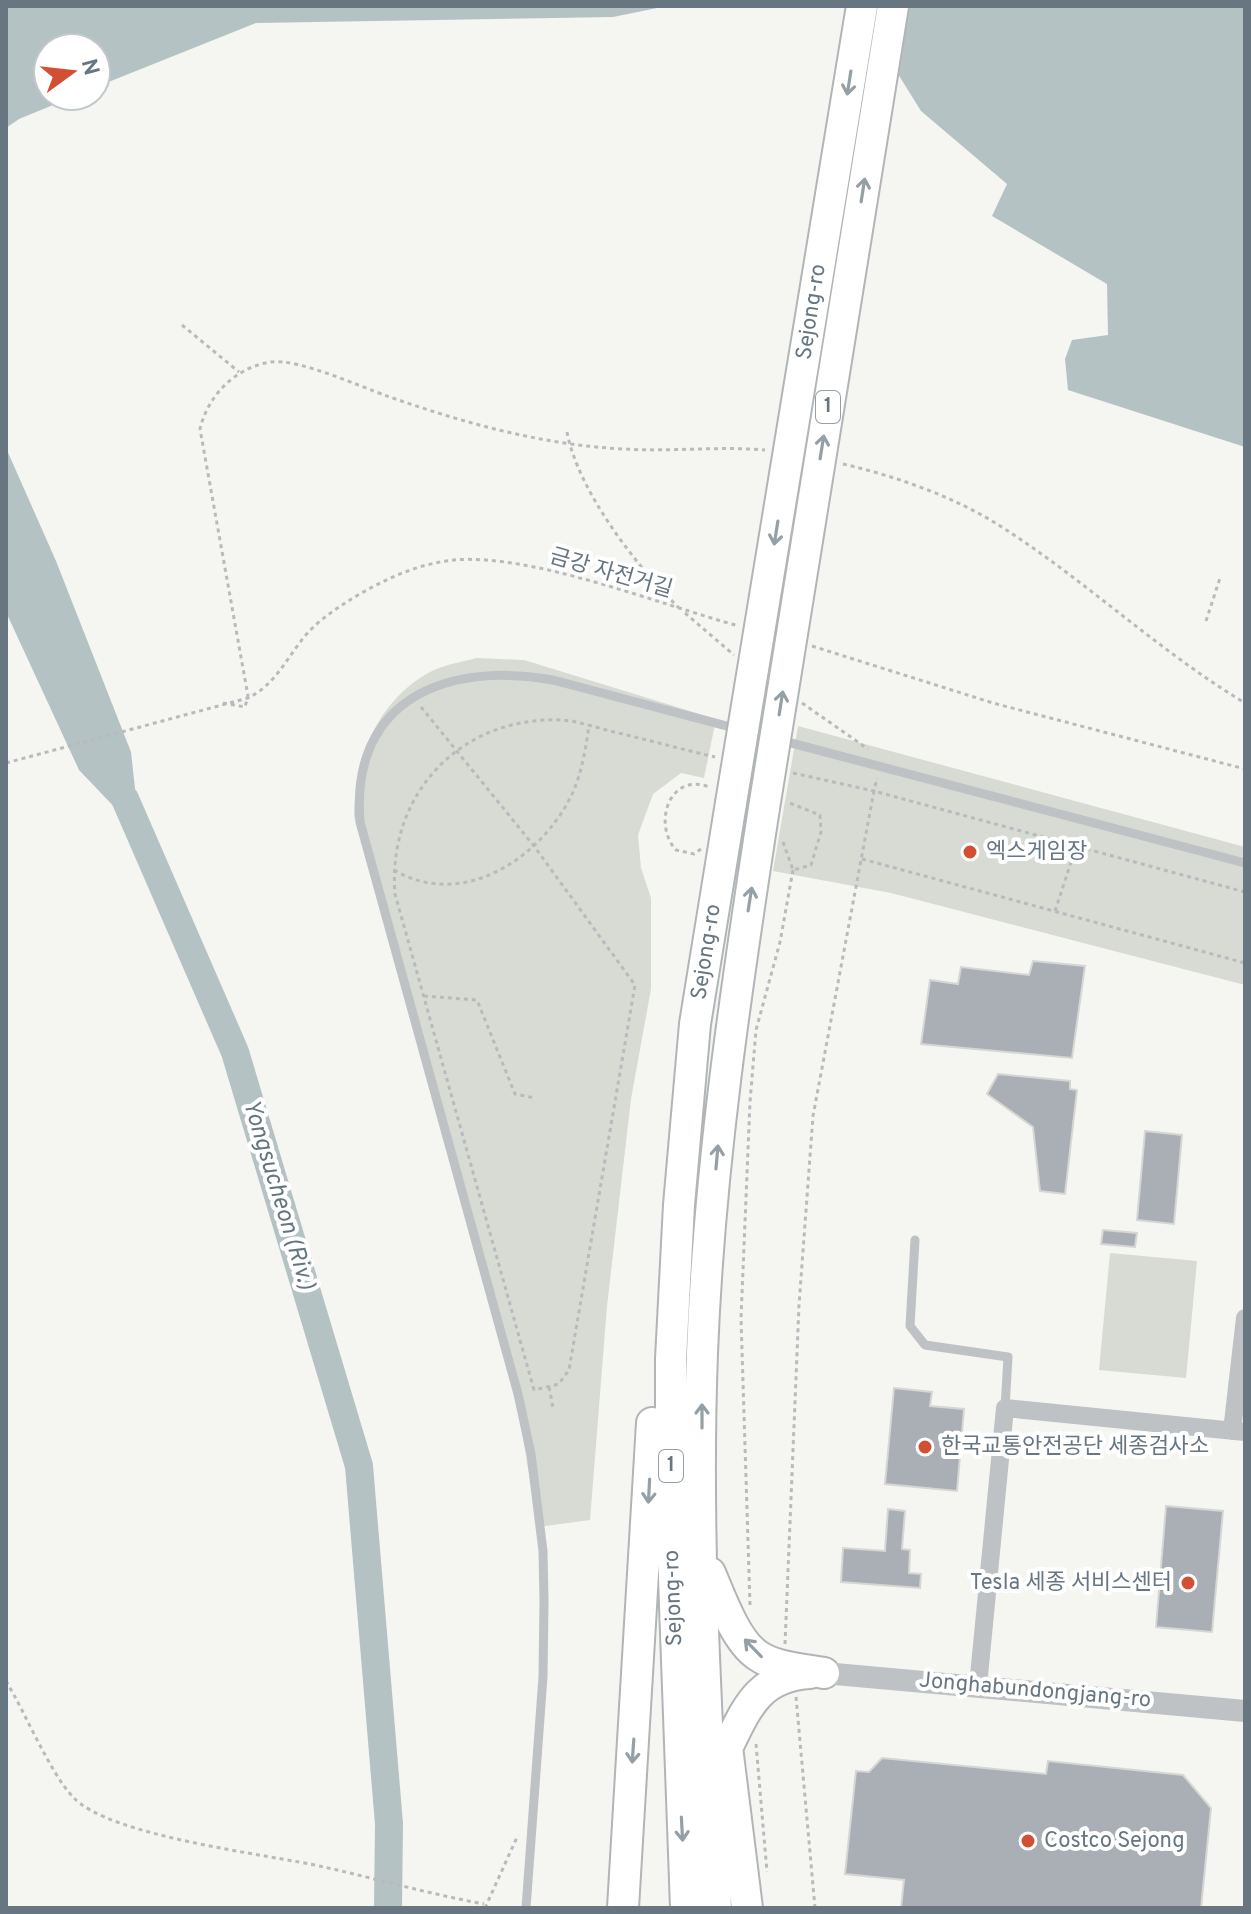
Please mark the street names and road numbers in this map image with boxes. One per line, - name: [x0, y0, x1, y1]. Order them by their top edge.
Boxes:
- street label: Sejong-ro: [791, 262, 833, 362]
- road number: 1: [816, 391, 840, 423]
- street label: 금강 자전거길: [546, 544, 676, 604]
- street label: Sejong-ro: [686, 902, 728, 1002]
- road number: 1: [659, 1450, 683, 1482]
- street label: Sejong-ro: [659, 1549, 689, 1647]
- street label: Jonghabundongjang-ro: [918, 1667, 1152, 1715]

